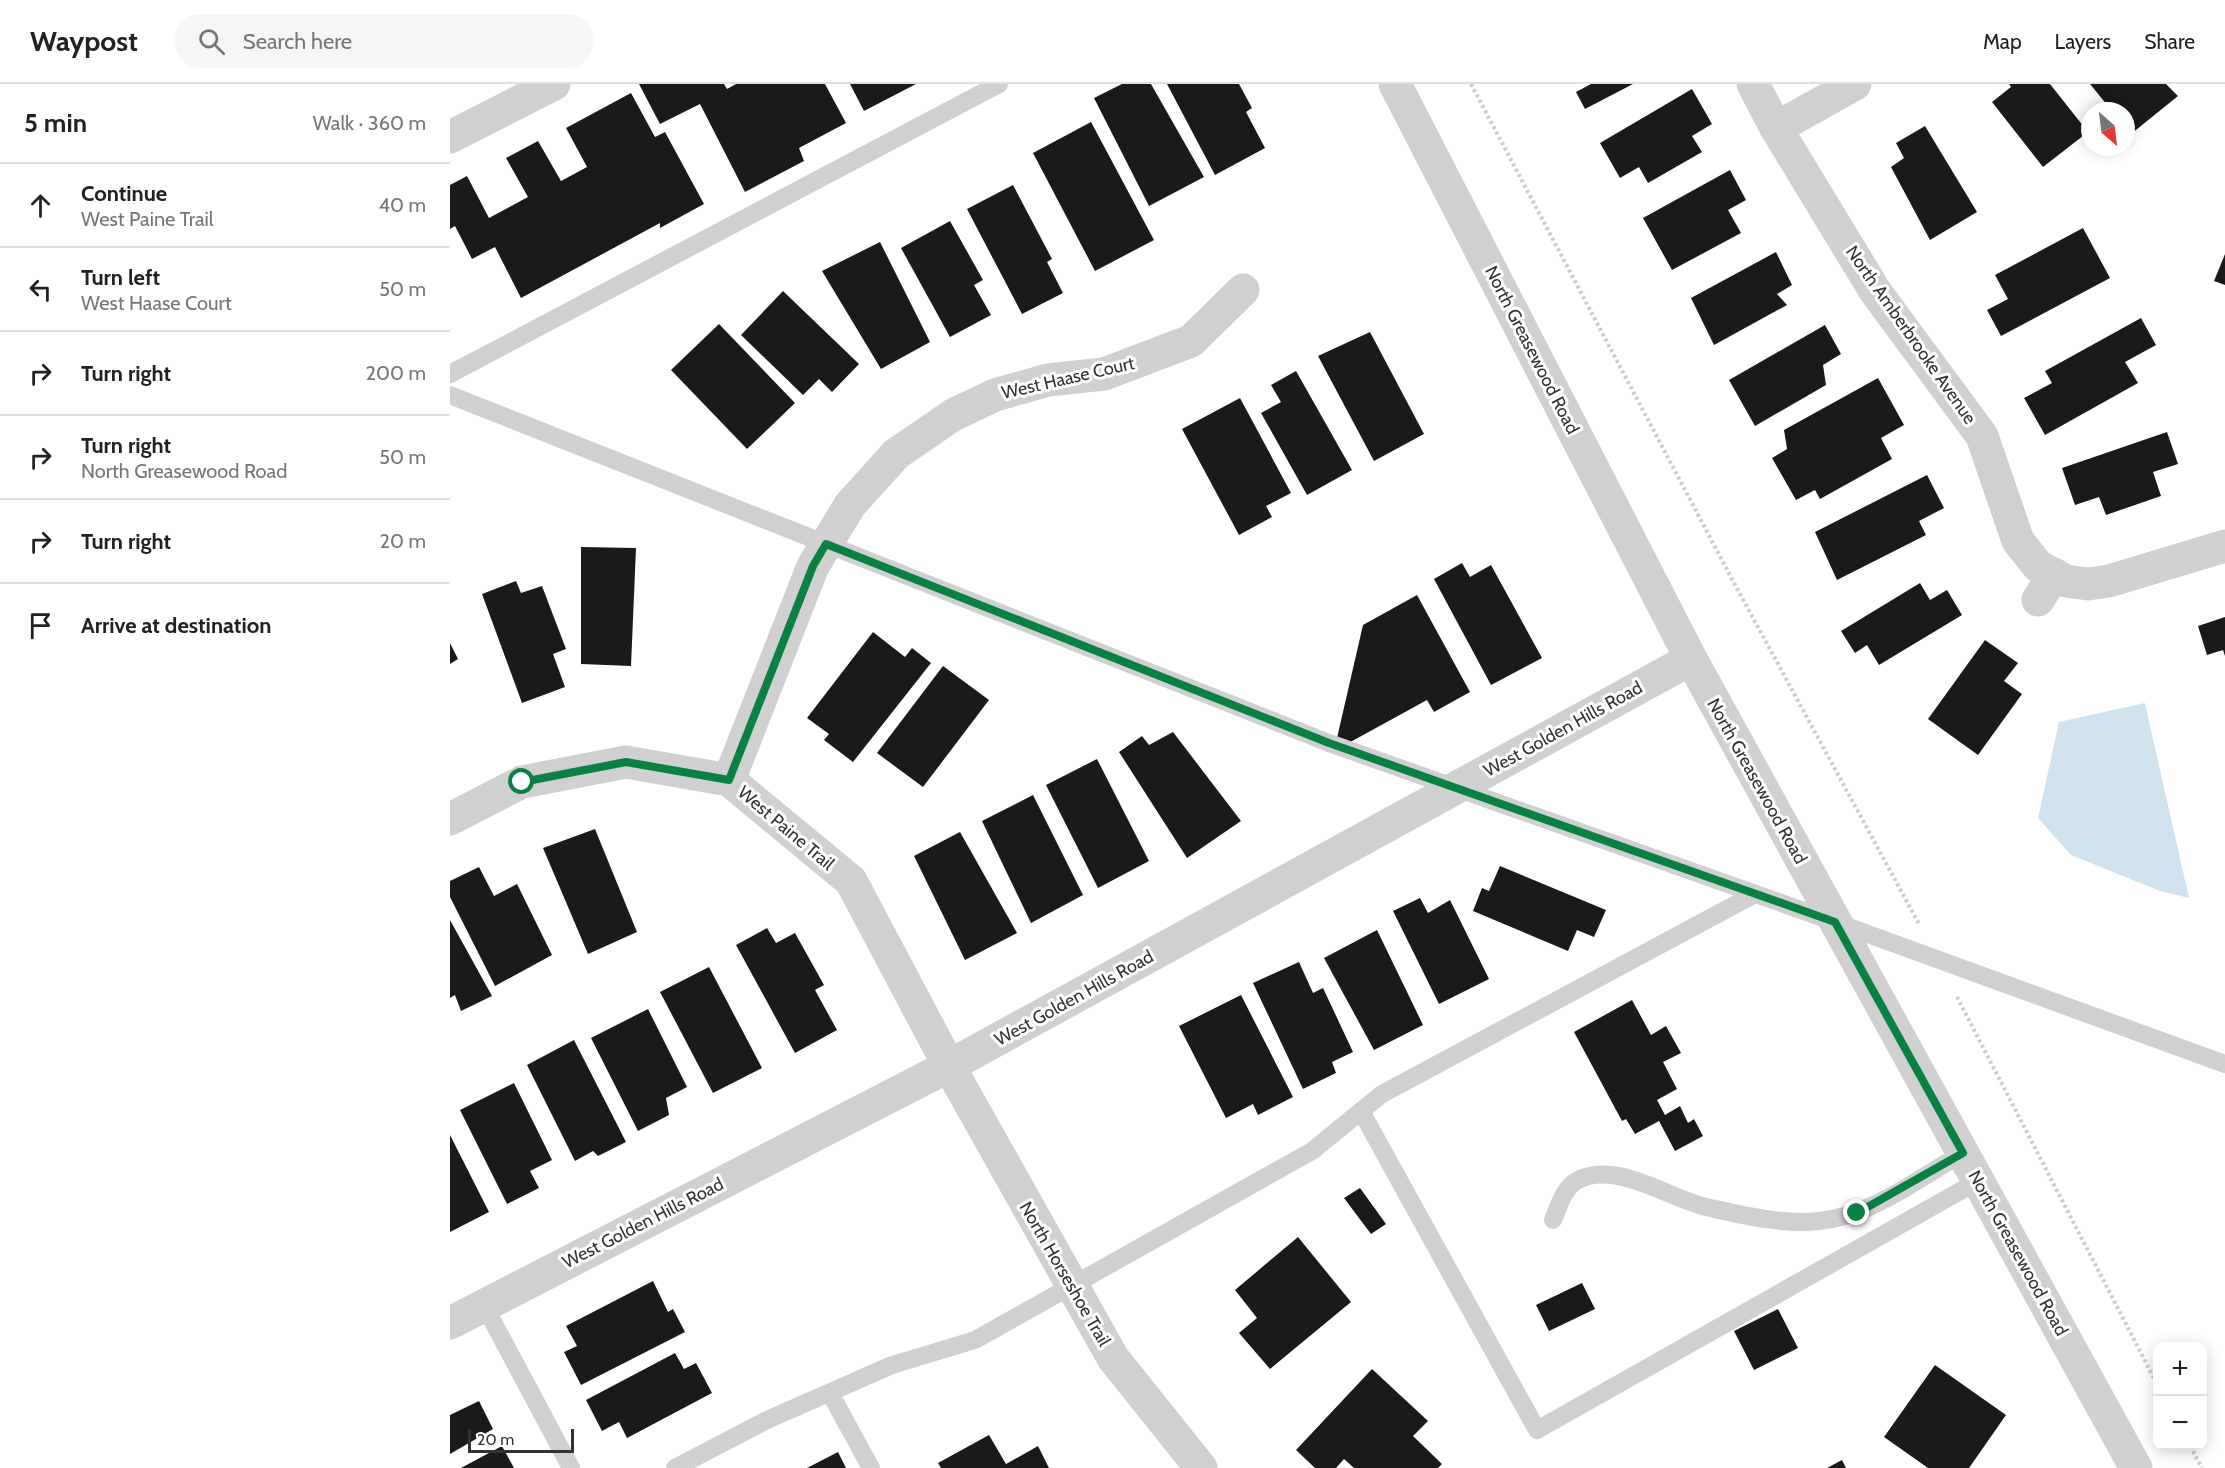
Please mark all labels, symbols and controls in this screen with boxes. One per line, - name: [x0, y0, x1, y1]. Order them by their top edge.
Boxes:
- search box: [174, 14, 594, 68]
- text: Waypost: [30, 24, 138, 58]
- icon: search: [195, 25, 228, 58]
- text: Search here: [243, 28, 352, 55]
- text: Map: [1983, 29, 2022, 54]
- text: Layers: [2055, 29, 2111, 54]
- text: Share: [2144, 29, 2195, 54]
- north arrow: [2081, 102, 2135, 156]
- text: 5 min: [24, 107, 87, 139]
- text: Walk · 360 m: [313, 111, 426, 135]
- text: Continue: [81, 180, 167, 207]
- icon: ahead: [24, 189, 57, 222]
- text: 40 m: [378, 193, 426, 217]
- text: West Paine Trail: [81, 207, 213, 231]
- street label: North Amberbrooke Avenue: [1841, 241, 1981, 429]
- street label: North Greasewood Road: [1480, 262, 1584, 438]
- text: Turn left: [81, 264, 160, 291]
- icon: left: [24, 273, 57, 306]
- text: 50 m: [379, 277, 426, 301]
- text: West Haase Court: [81, 291, 232, 315]
- street label: West Haase Court: [999, 352, 1137, 404]
- icon: right: [24, 357, 57, 390]
- text: Turn right: [81, 360, 171, 387]
- text: 200 m: [366, 361, 426, 385]
- text: Turn right: [81, 432, 171, 459]
- icon: right: [24, 441, 57, 474]
- text: 50 m: [379, 445, 426, 469]
- text: North Greasewood Road: [81, 459, 287, 483]
- icon: right: [24, 525, 57, 558]
- text: Turn right: [81, 528, 171, 555]
- text: 20 m: [380, 529, 426, 553]
- icon: arrive: [24, 609, 57, 642]
- text: Arrive at destination: [81, 612, 271, 639]
- street label: West Golden Hills Road: [1480, 676, 1646, 782]
- street label: North Greasewood Road: [1702, 694, 1812, 868]
- route start: [508, 768, 534, 794]
- street label: West Paine Trail: [733, 781, 839, 875]
- street label: West Golden Hills Road: [991, 945, 1157, 1051]
- street label: North Greasewood Road: [1963, 1166, 2073, 1340]
- street label: West Golden Hills Road: [559, 1173, 727, 1273]
- street label: North Horseshoe Trail: [1015, 1198, 1116, 1351]
- route end: [1843, 1199, 1869, 1225]
- map controls: [2153, 1342, 2207, 1450]
- button: +: [2153, 1342, 2207, 1396]
- button: −: [2153, 1396, 2207, 1450]
- scale bar: [468, 1426, 574, 1454]
- text: 20 m: [477, 1430, 514, 1449]

